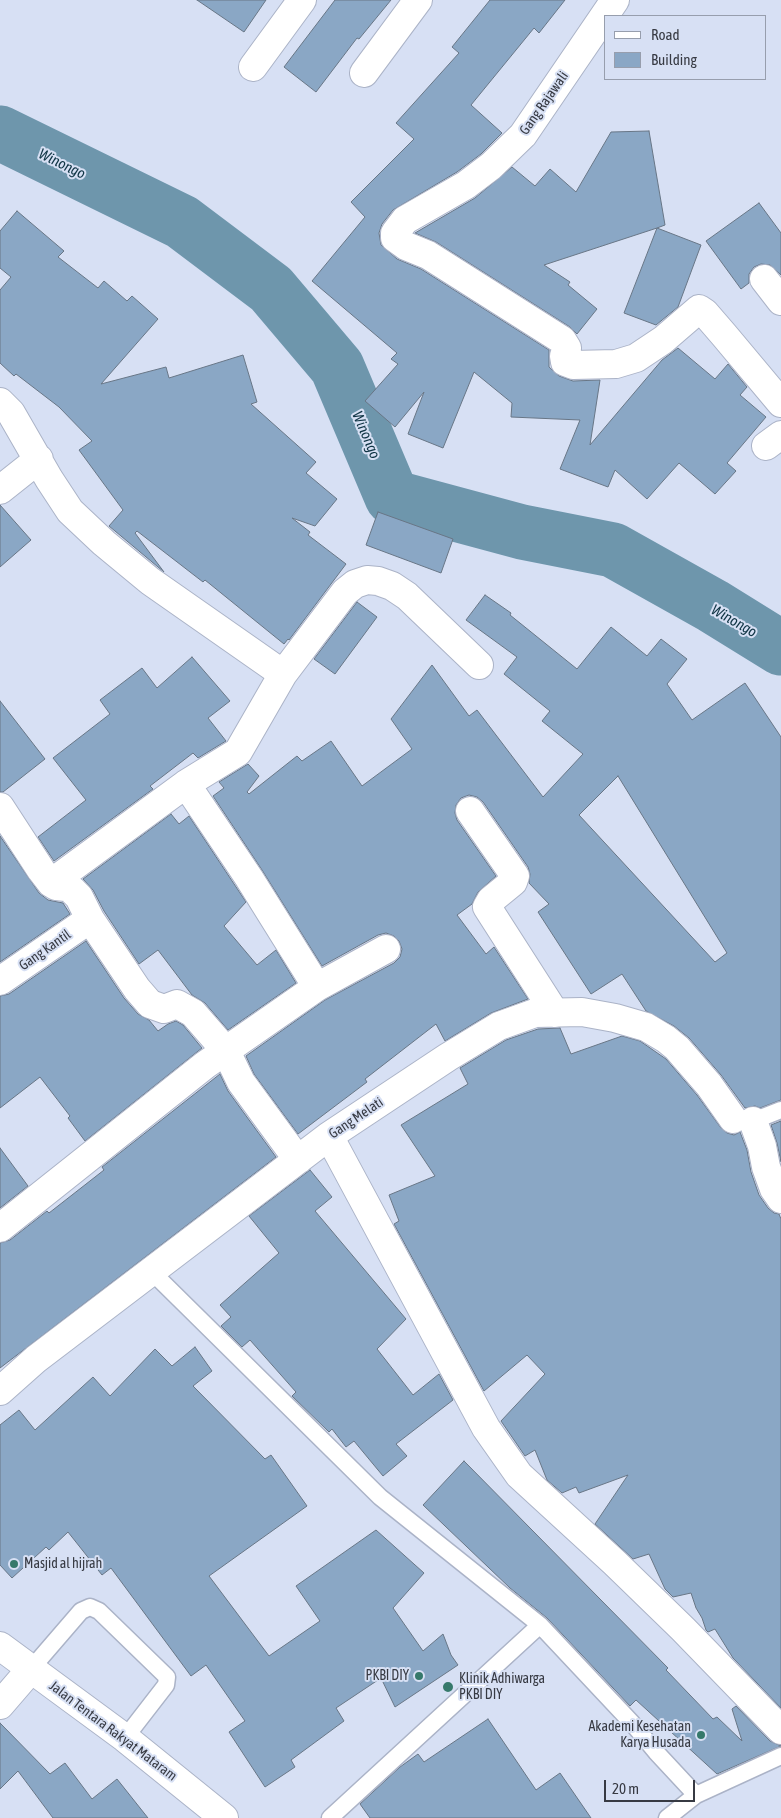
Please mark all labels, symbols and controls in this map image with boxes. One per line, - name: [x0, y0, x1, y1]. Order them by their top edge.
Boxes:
- legend: [604, 15, 766, 80]
- text: Road: [651, 26, 680, 43]
- text: Building: [651, 51, 697, 68]
- street label: Gang Rajawali: [516, 68, 572, 138]
- water label: Winongo: [36, 145, 88, 183]
- water label: Winongo: [348, 409, 384, 461]
- water label: Winongo: [708, 601, 760, 641]
- street label: Gang Kantil: [16, 926, 74, 974]
- street label: Gang Melati: [326, 1094, 386, 1142]
- place label: Masjid al hijrah: [24, 1556, 102, 1572]
- marker: Masjid al hijrah: [8, 1558, 20, 1570]
- place label: PKBI DIY: [366, 1668, 409, 1684]
- marker: PKBI DIY: [413, 1670, 425, 1682]
- place label: Klinik Adhiwarga PKBI DIY: [459, 1671, 545, 1704]
- street label: Jalan Tentara Rakyat Mataram: [46, 1677, 180, 1785]
- marker: Klinik Adhiwarga PKBI DIY: [441, 1680, 455, 1694]
- place label: Akademi Kesehatan Karya Husada: [588, 1719, 691, 1751]
- marker: Akademi Kesehatan Karya Husada: [695, 1729, 707, 1741]
- scale bar: [606, 1770, 697, 1802]
- text: 20 m: [612, 1780, 639, 1797]

